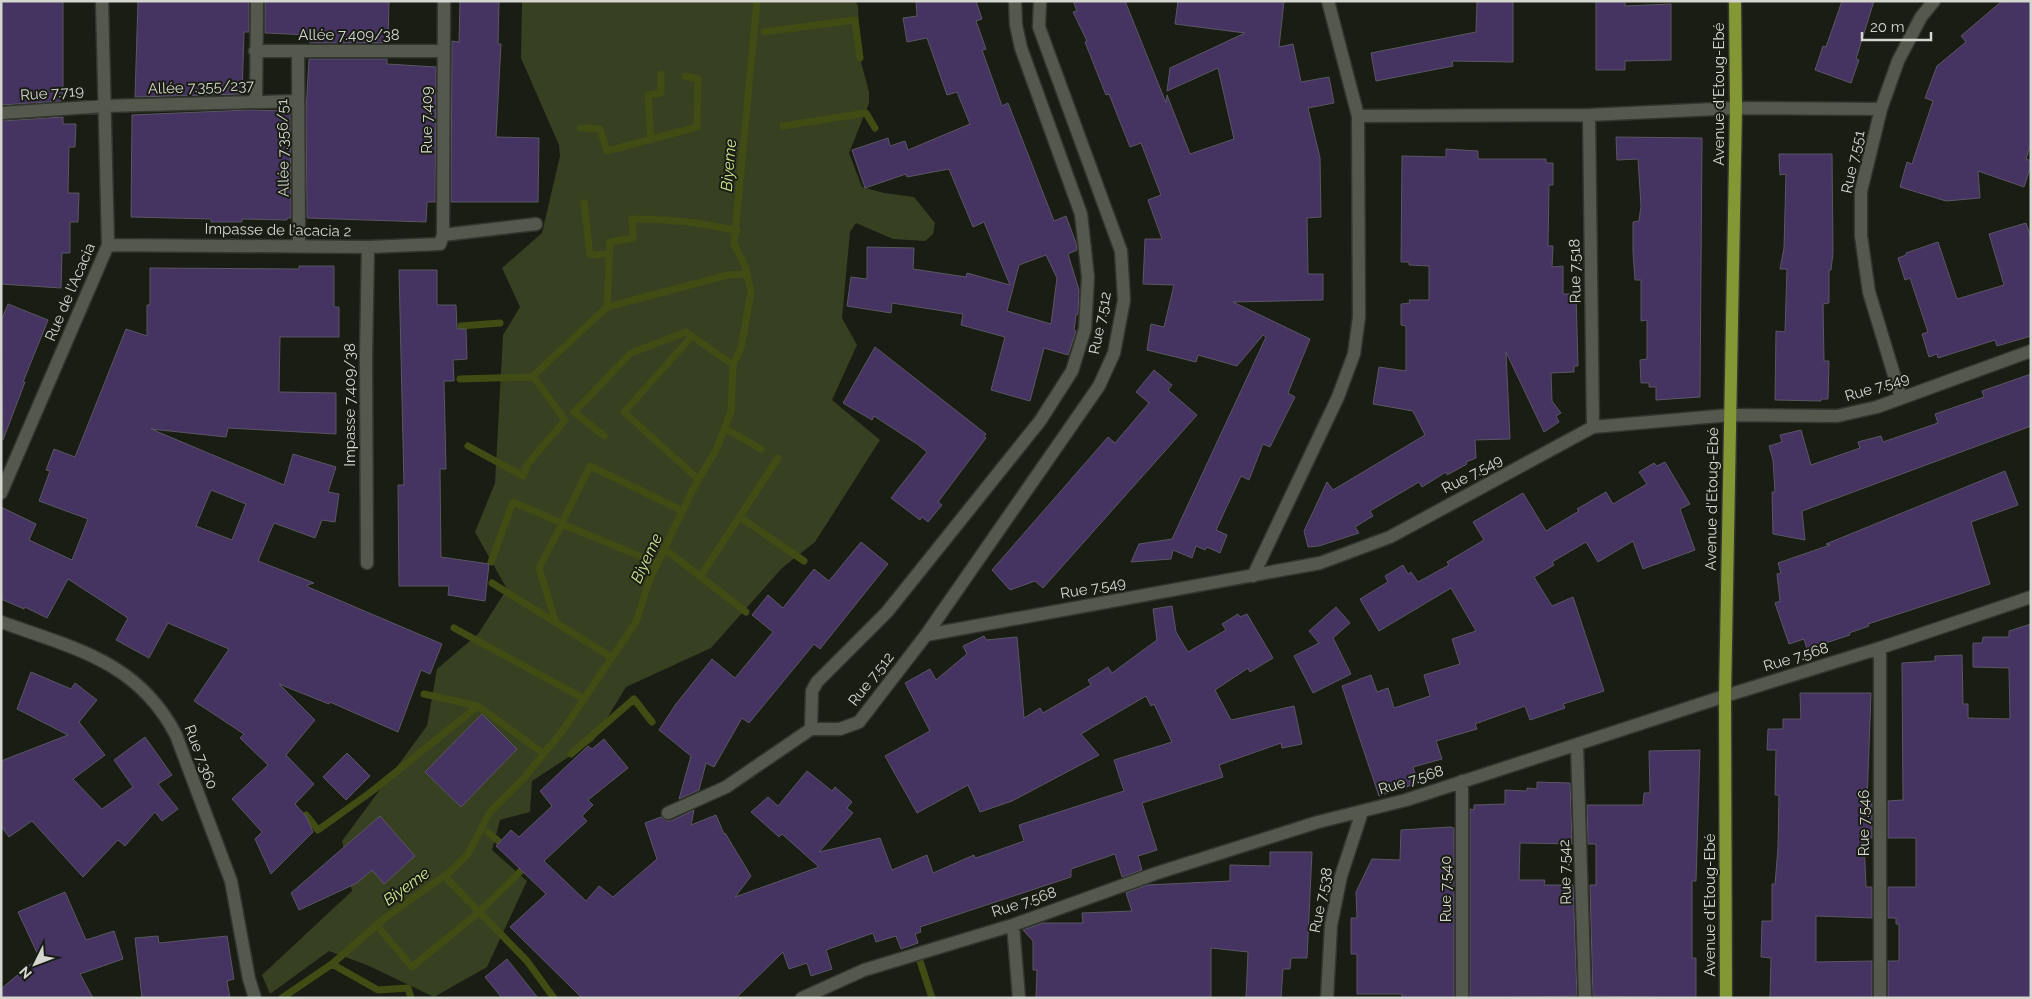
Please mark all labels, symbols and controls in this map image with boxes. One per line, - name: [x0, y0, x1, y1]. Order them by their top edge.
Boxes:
- scale bar: [1862, 10, 1931, 42]
- text: 20 m: [1870, 18, 1905, 36]
- street label: Avenue d'Etoug-Ebé: [1710, 22, 1728, 166]
- street label: Allée 7.409/38: [298, 26, 400, 44]
- street label: Allée 7.355/237: [147, 76, 255, 98]
- street label: Rue 7.719: [19, 82, 85, 104]
- street label: Rue 7.409: [418, 86, 436, 154]
- street label: Allée 7.356/51: [273, 98, 293, 197]
- street label: Rue 7.551: [1838, 128, 1869, 195]
- water label: Biyeme: [717, 138, 740, 192]
- street label: Impasse de l'acacia 2: [205, 220, 352, 240]
- street label: Rue 7.518: [1565, 238, 1585, 303]
- street label: Rue de l'Acacia: [41, 240, 99, 344]
- street label: Rue 7.512: [1085, 290, 1115, 356]
- street label: Impasse 7.409/38: [341, 343, 359, 467]
- street label: Rue 7.549: [1843, 369, 1912, 405]
- street label: Avenue d'Etoug-Ebé: [1702, 427, 1722, 571]
- street label: Rue 7.549: [1439, 450, 1506, 498]
- water label: Biyeme: [627, 530, 666, 586]
- street label: Rue 7.549: [1059, 573, 1127, 603]
- street label: Rue 7.568: [1761, 639, 1831, 675]
- street label: Rue 7.512: [844, 648, 898, 710]
- street label: Rue 7.360: [181, 722, 221, 792]
- street label: Rue 7.568: [1376, 762, 1446, 798]
- street label: Rue 7.546: [1855, 790, 1873, 856]
- street label: Avenue d'Etoug-Ebé: [1701, 833, 1719, 977]
- street label: Rue 7.542: [1555, 839, 1575, 905]
- street label: Rue 7.540: [1437, 856, 1455, 922]
- water label: Biyeme: [379, 863, 433, 910]
- street label: Rue 7.538: [1306, 866, 1336, 934]
- street label: Rue 7.568: [989, 883, 1059, 921]
- north arrow: [10, 939, 60, 989]
- text: N: [16, 963, 35, 982]

